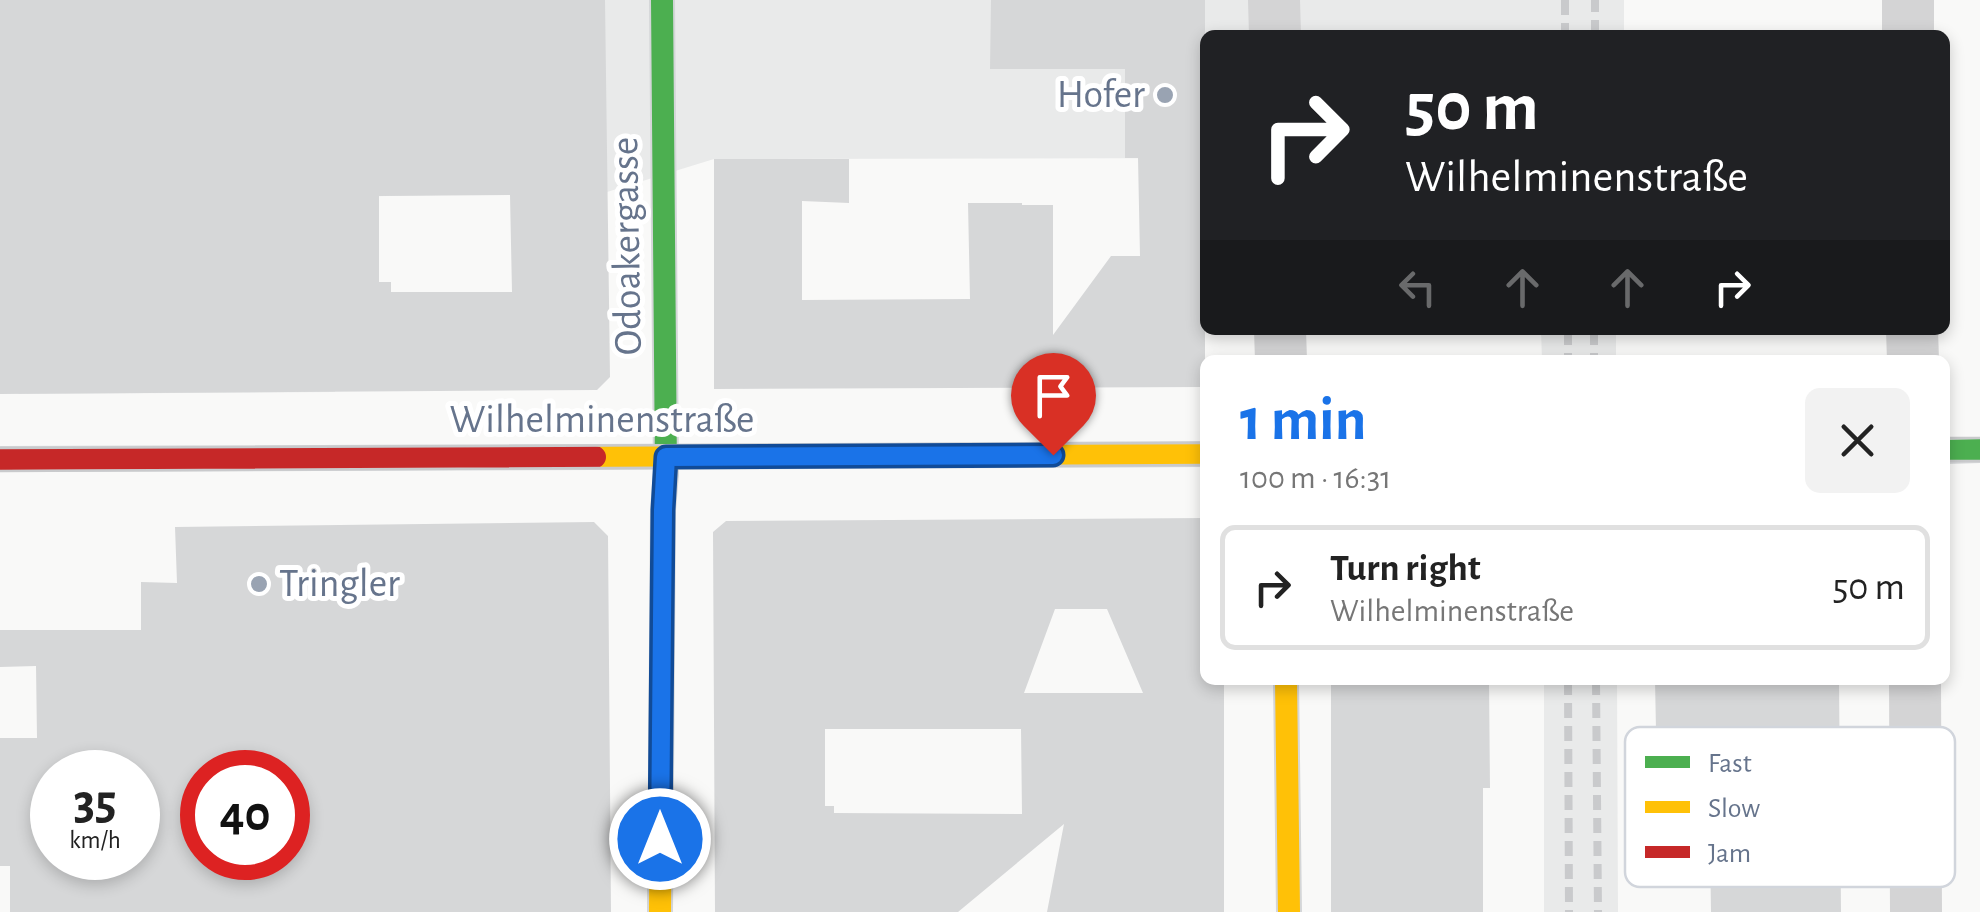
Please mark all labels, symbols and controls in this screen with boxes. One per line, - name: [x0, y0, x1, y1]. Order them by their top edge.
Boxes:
- icon: right: [1240, 70, 1370, 200]
- text: 50 m: [1405, 73, 1539, 143]
- place label: Hofer: [1057, 75, 1145, 115]
- marker: Hofer: [1154, 84, 1176, 106]
- street label: Odoakergasse: [605, 136, 649, 356]
- text: Wilhelminenstraße: [1405, 155, 1748, 200]
- icon: left: [1390, 260, 1445, 315]
- icon: ahead: [1495, 260, 1550, 315]
- icon: ahead: [1600, 260, 1655, 315]
- icon: right: [1705, 260, 1760, 315]
- pin: [1011, 353, 1096, 456]
- icon: arrive: [1026, 368, 1081, 423]
- button: close: [1805, 388, 1910, 493]
- text: 1 min: [1240, 391, 1366, 451]
- street label: Wilhelminenstraße: [450, 400, 754, 440]
- text: 100 m · 16:31: [1240, 462, 1391, 494]
- text: Turn right: [1330, 550, 1480, 588]
- icon: right: [1245, 560, 1300, 615]
- place label: Tringler: [279, 564, 400, 604]
- text: 50 m: [1832, 569, 1905, 607]
- marker: Tringler: [248, 573, 270, 595]
- text: Wilhelminenstraße: [1330, 595, 1574, 627]
- legend: [1625, 727, 1955, 887]
- speed limit sign: 40: [180, 750, 310, 880]
- text: Fast: [1708, 750, 1752, 778]
- text: 35: [73, 778, 117, 828]
- position arrow: [608, 787, 712, 891]
- text: Slow: [1708, 795, 1760, 823]
- text: km/h: [69, 828, 121, 853]
- text: Jam: [1708, 840, 1751, 868]

